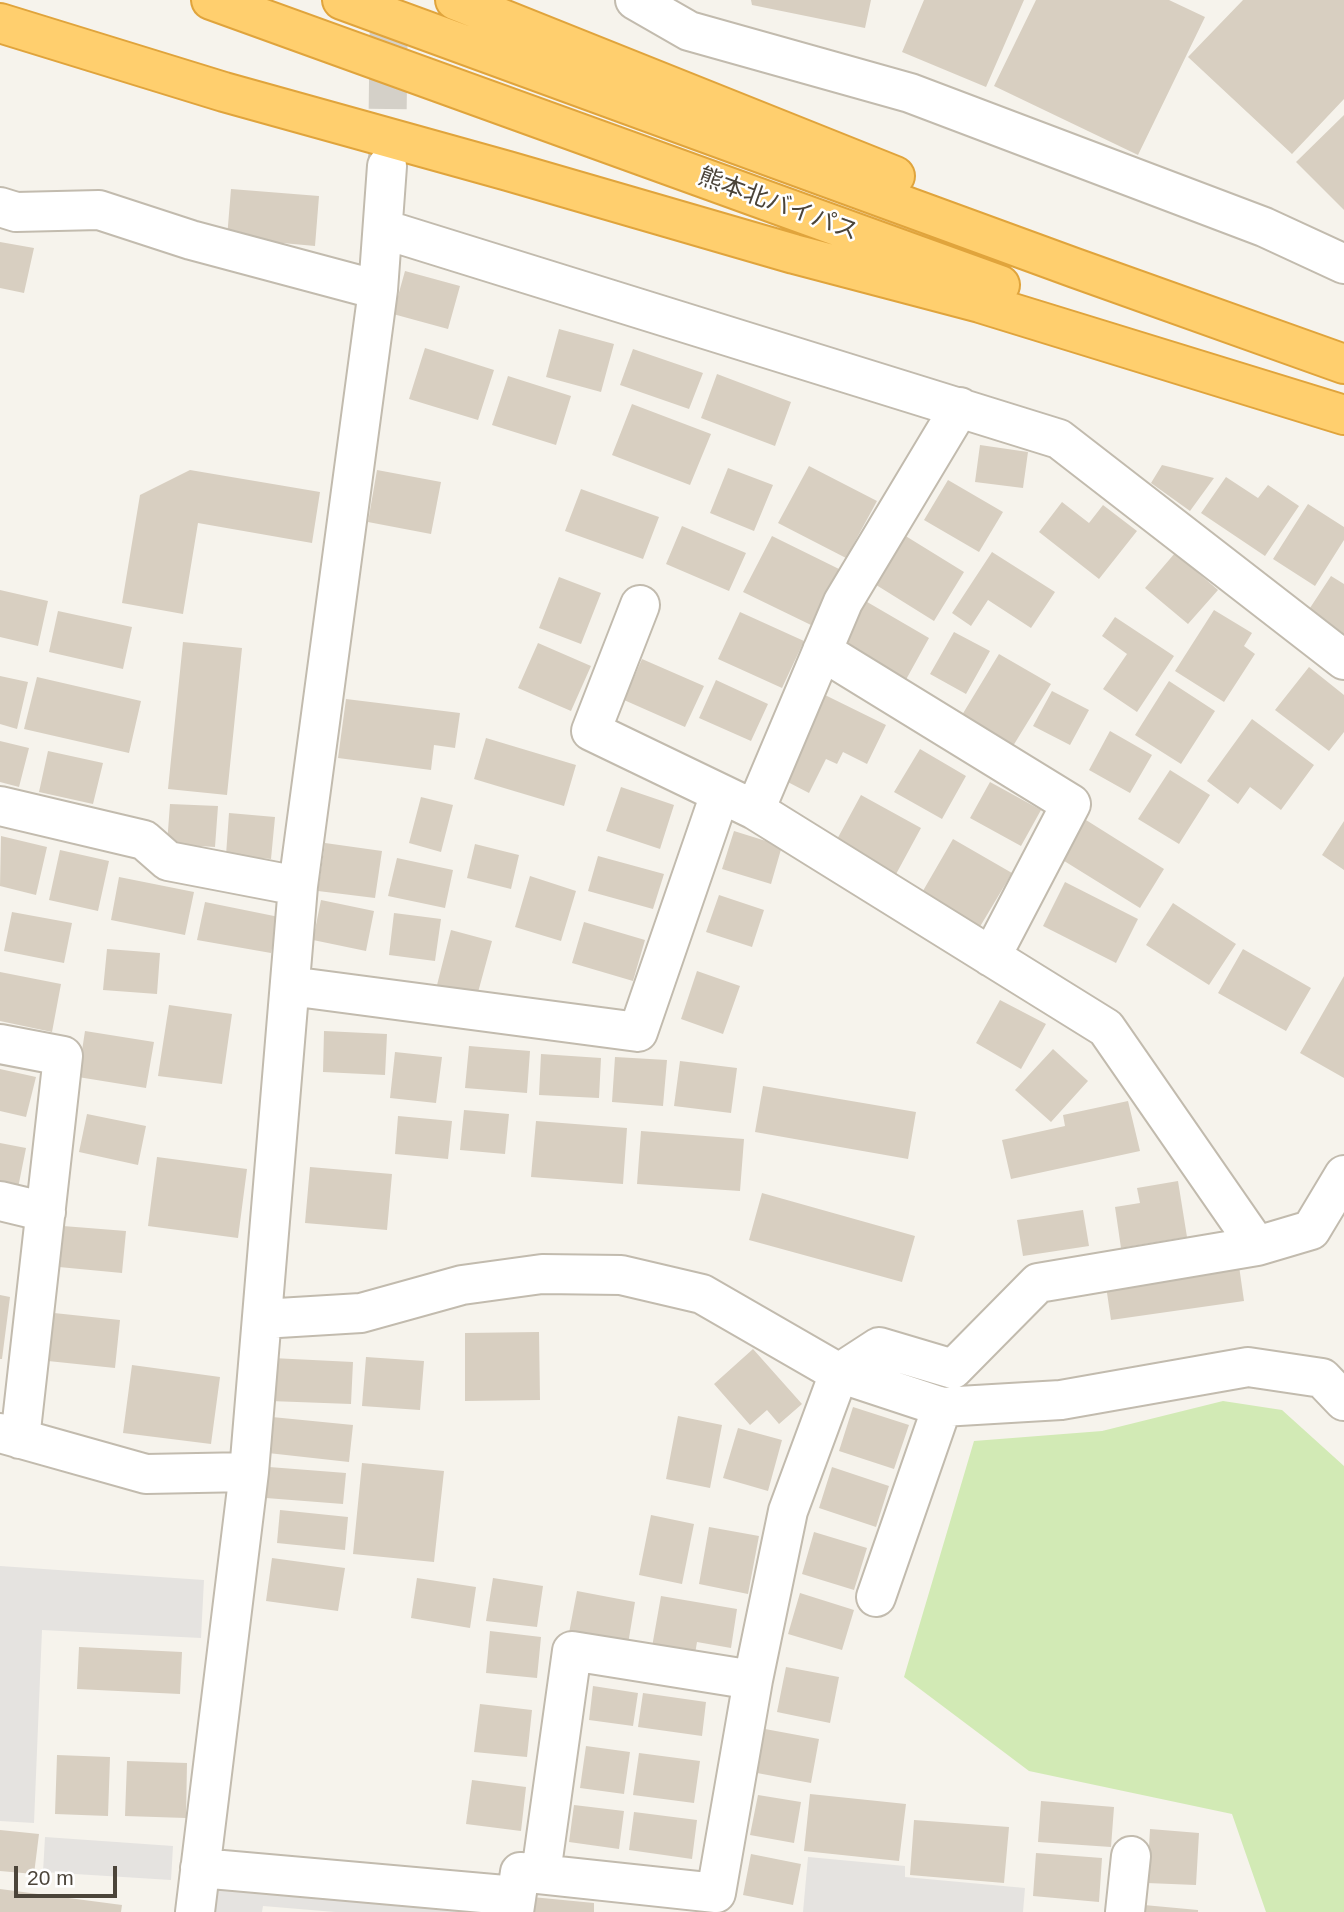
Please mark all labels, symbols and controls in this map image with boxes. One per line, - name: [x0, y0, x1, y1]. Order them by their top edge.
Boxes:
- street label: 熊本北バイパス: [694, 163, 862, 247]
- scale bar: [18, 1853, 121, 1897]
- text: 20 m: [27, 1866, 74, 1889]

